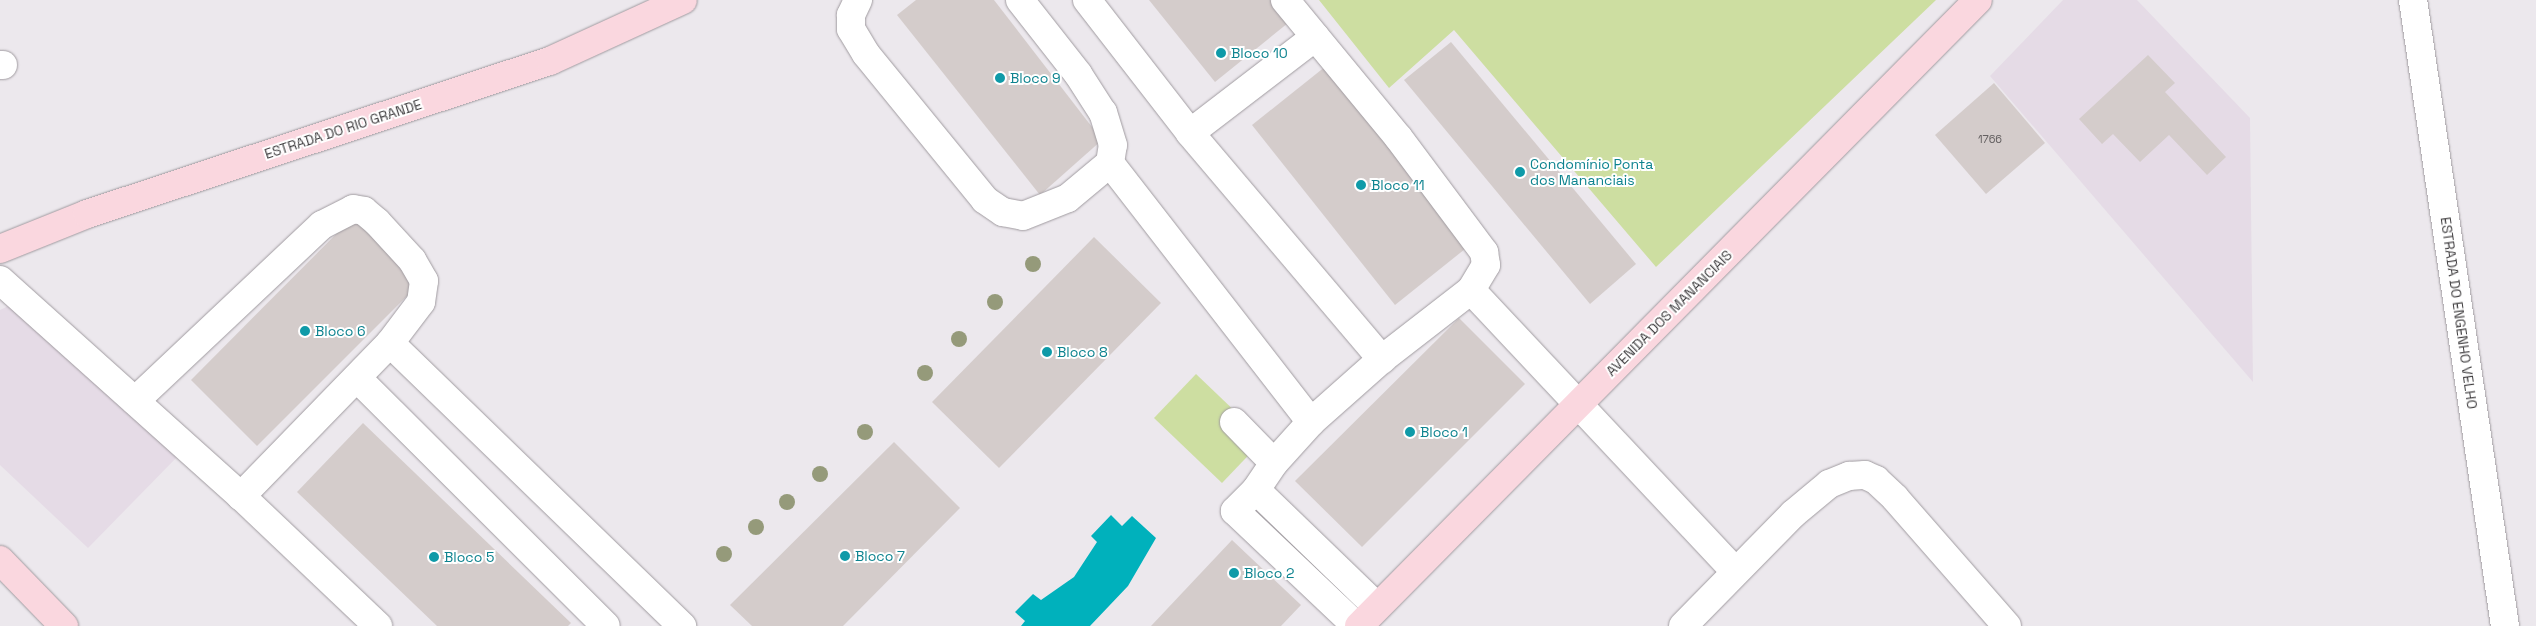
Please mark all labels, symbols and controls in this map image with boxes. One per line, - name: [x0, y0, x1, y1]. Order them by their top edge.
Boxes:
- place label: Bloco 10: [1231, 45, 1288, 61]
- marker: Bloco 10: [1215, 47, 1227, 59]
- place label: Bloco 9: [1010, 70, 1061, 86]
- marker: Bloco 9: [994, 72, 1006, 84]
- street label: ESTRADA DO RIO GRANDE: [262, 96, 424, 162]
- house number: 1766: [1978, 132, 2002, 146]
- place label: Condomínio Ponta dos Mananciais: [1530, 156, 1653, 188]
- marker: Condomínio Ponta dos Mananciais: [1514, 166, 1526, 178]
- place label: Bloco 11: [1371, 177, 1425, 193]
- marker: Bloco 11: [1355, 179, 1367, 191]
- street label: ESTRADA DO ENGENHO VELHO: [2437, 216, 2481, 410]
- street label: AVENIDA DOS MANANCIAIS: [1602, 246, 1736, 380]
- place label: Bloco 6: [315, 323, 366, 339]
- marker: Bloco 6: [299, 325, 311, 337]
- place label: Bloco 8: [1057, 344, 1108, 360]
- marker: Bloco 8: [1041, 346, 1053, 358]
- place label: Bloco 1: [1420, 424, 1468, 440]
- marker: Bloco 1: [1404, 426, 1416, 438]
- place label: Bloco 7: [855, 548, 905, 564]
- place label: Bloco 5: [444, 549, 494, 565]
- marker: Bloco 7: [839, 550, 851, 562]
- marker: Bloco 5: [428, 551, 440, 563]
- place label: Bloco 2: [1244, 565, 1294, 581]
- marker: Bloco 2: [1228, 567, 1240, 579]

